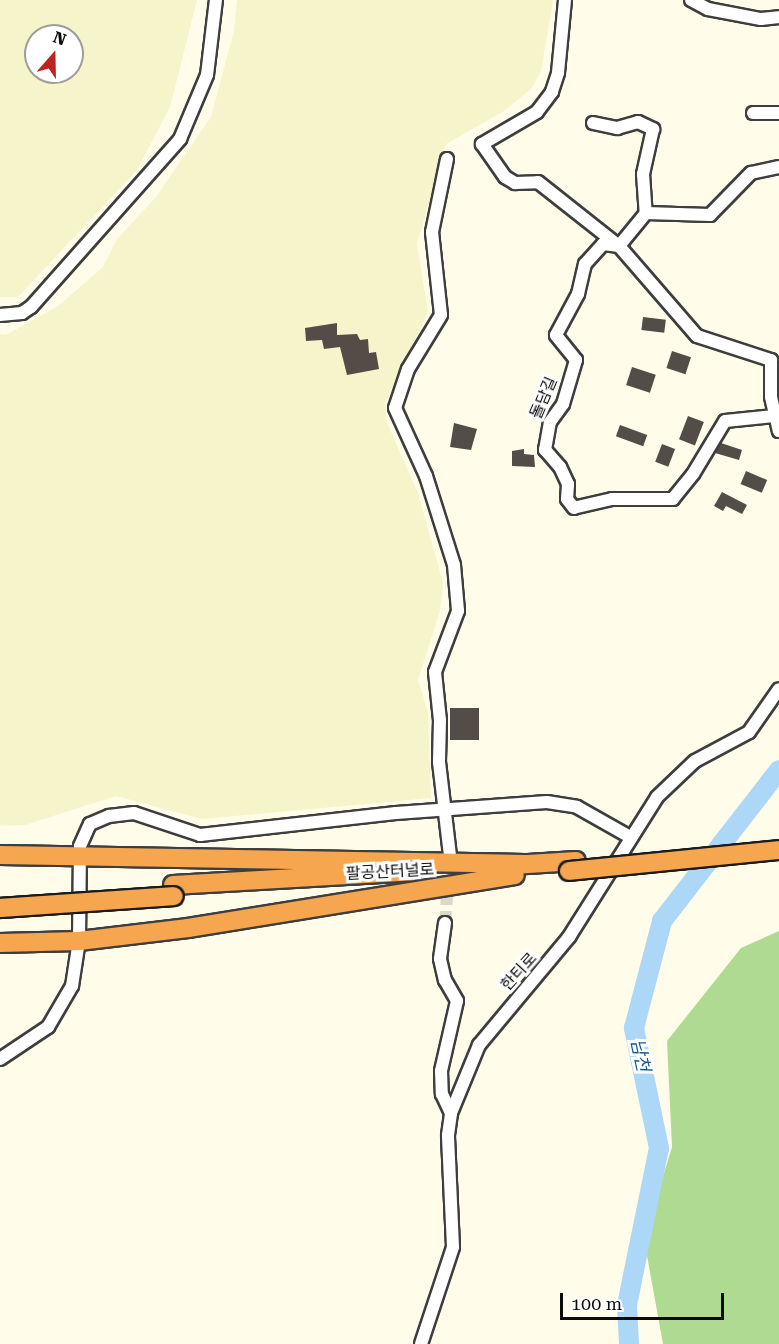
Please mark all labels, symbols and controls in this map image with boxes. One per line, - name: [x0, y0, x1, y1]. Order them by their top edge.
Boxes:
- north arrow: [24, 24, 84, 84]
- text: N: [51, 27, 69, 50]
- street label: 돌담길: [527, 374, 561, 422]
- street label: 팔공산터널로: [345, 860, 435, 884]
- street label: 한티로: [497, 949, 541, 995]
- water label: 남천: [626, 1037, 654, 1073]
- scale bar: [563, 1281, 726, 1319]
- text: 100 m: [571, 1293, 622, 1314]

